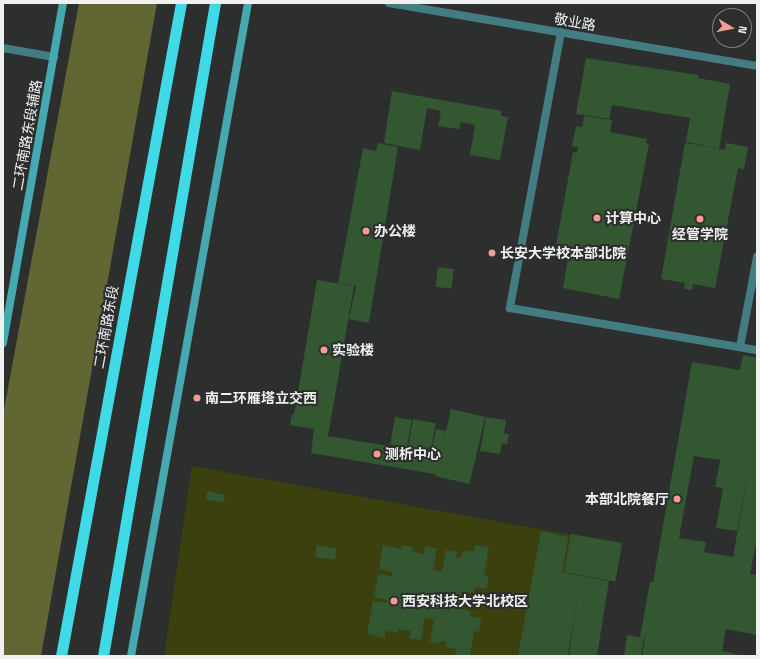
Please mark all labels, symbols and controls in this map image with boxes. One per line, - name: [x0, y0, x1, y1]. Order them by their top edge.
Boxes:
- north arrow: [712, 8, 752, 48]
- street label: 敬业路: [553, 10, 597, 34]
- text: N: [735, 25, 750, 35]
- street label: 二环南路东段辅路: [9, 78, 45, 192]
- place label: 计算中心: [605, 210, 661, 226]
- marker: 计算中心: [592, 213, 602, 223]
- marker: 经管学院: [695, 214, 705, 224]
- place label: 办公楼: [374, 223, 416, 239]
- marker: 办公楼: [361, 226, 371, 236]
- place label: 经管学院: [672, 226, 728, 242]
- place label: 长安大学校本部北院: [500, 245, 626, 261]
- marker: 长安大学校本部北院: [487, 248, 497, 258]
- street label: 二环南路东段: [90, 284, 122, 370]
- place label: 实验楼: [332, 342, 374, 358]
- marker: 实验楼: [319, 345, 329, 355]
- place label: 南二环雁塔立交西: [205, 390, 317, 406]
- marker: 南二环雁塔立交西: [192, 393, 202, 403]
- place label: 测析中心: [385, 446, 441, 462]
- marker: 测析中心: [372, 449, 382, 459]
- place label: 本部北院餐厅: [585, 491, 669, 507]
- marker: 本部北院餐厅: [672, 494, 682, 504]
- place label: 西安科技大学北校区: [402, 593, 528, 609]
- marker: 西安科技大学北校区: [389, 596, 399, 606]

